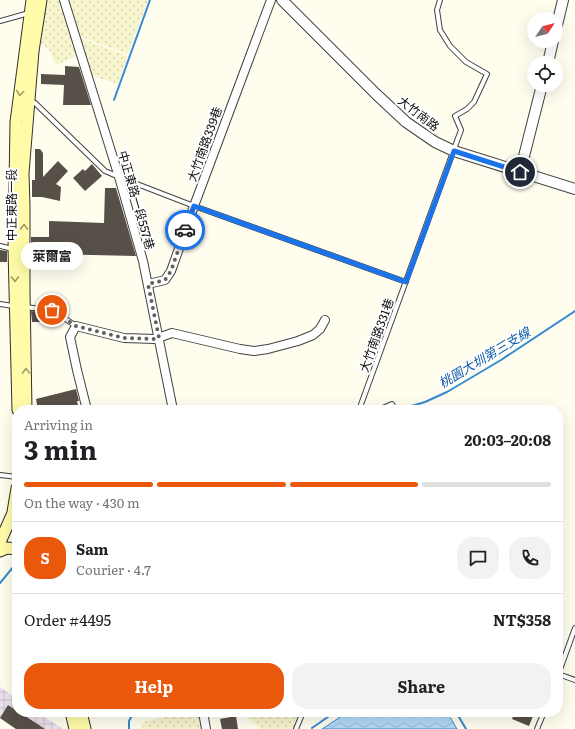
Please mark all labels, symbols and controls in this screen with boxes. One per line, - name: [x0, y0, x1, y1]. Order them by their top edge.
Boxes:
- north arrow: [527, 12, 563, 48]
- map controls: [527, 12, 563, 92]
- button: locate: [527, 56, 563, 92]
- one-way arrow: [16, 90, 25, 96]
- street label: 大竹南路: [395, 91, 443, 135]
- street label: 大竹南路339巷: [182, 104, 226, 184]
- street label: 中正東路一段557巷: [114, 148, 160, 252]
- pin: [503, 155, 537, 189]
- icon: home: [509, 161, 531, 183]
- street label: 中正東路一段: [2, 169, 20, 241]
- courier: [165, 210, 205, 250]
- icon: car: [174, 219, 196, 241]
- one-way arrow: [20, 224, 28, 230]
- callout: 萊爾富: [21, 242, 83, 270]
- text: 萊爾富: [32, 246, 72, 265]
- one-way arrow: [10, 276, 19, 282]
- pin: [35, 293, 69, 327]
- street label: 大竹南路331巷: [354, 295, 398, 375]
- icon: bag: [41, 299, 63, 321]
- water label: 桃園大圳第三支線: [435, 321, 535, 392]
- one-way arrow: [21, 368, 30, 374]
- text: Arriving in: [24, 415, 93, 434]
- text: 20:03–20:08: [464, 428, 551, 451]
- text: 3 min: [24, 429, 97, 468]
- text: On the way · 430 m: [24, 493, 140, 512]
- text: Sam: [76, 537, 109, 560]
- button: chat: [457, 537, 499, 579]
- button: phone: [509, 537, 551, 579]
- text: S: [40, 546, 50, 569]
- text: Courier · 4.7: [76, 560, 151, 579]
- text: Order #4495: [24, 608, 111, 631]
- text: NT$358: [493, 608, 551, 631]
- button: Help: [24, 663, 284, 709]
- button: Share: [292, 663, 551, 709]

